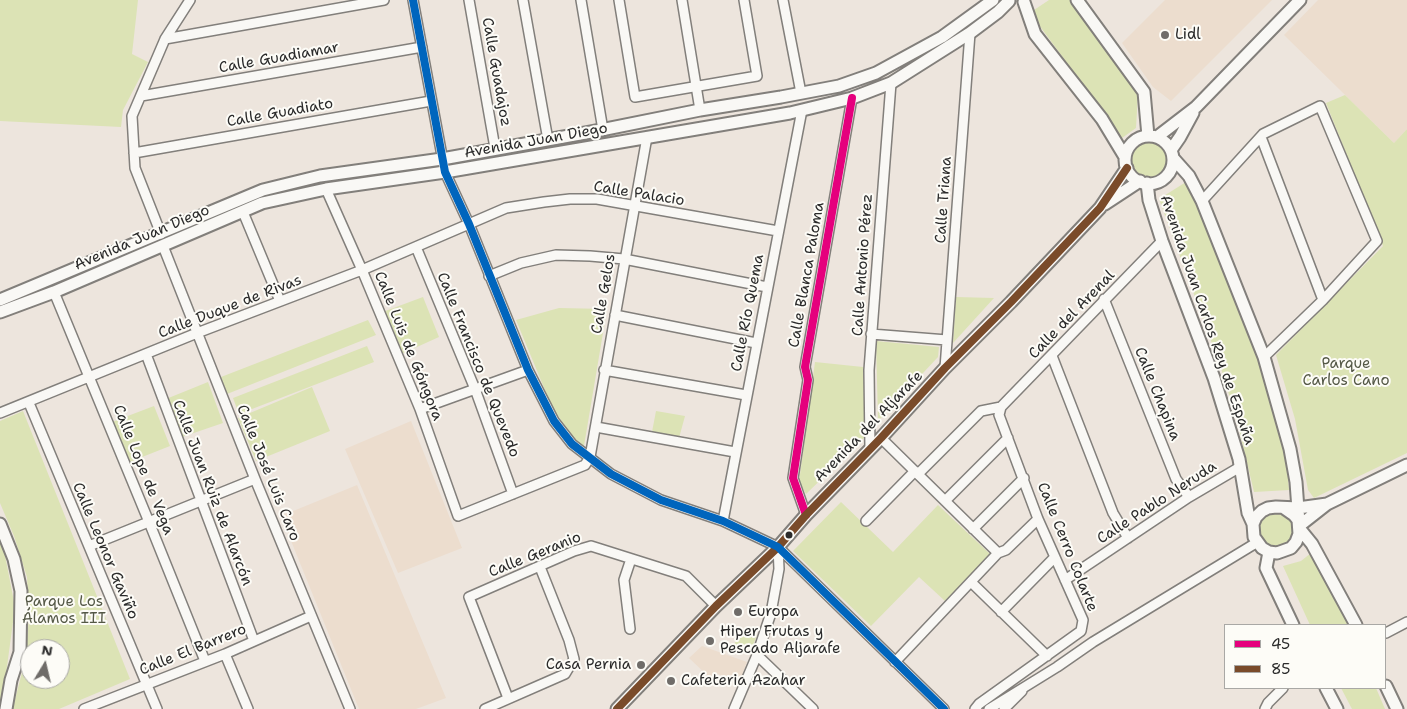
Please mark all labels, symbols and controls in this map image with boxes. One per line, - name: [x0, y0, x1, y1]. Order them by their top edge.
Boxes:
- street label: Calle Guadajoz: [478, 16, 514, 128]
- place label: Lidl: [1175, 26, 1201, 44]
- marker: Lidl: [1159, 29, 1171, 41]
- street label: Calle Guadiamar: [218, 39, 340, 77]
- street label: Calle Guadiato: [225, 95, 335, 131]
- street label: Avenida Juan Diego: [463, 120, 609, 162]
- street label: Calle Triana: [932, 156, 956, 244]
- street label: Calle Palacio: [592, 178, 686, 210]
- street label: Calle Antonio Pérez: [849, 193, 877, 337]
- street label: Avenida Juan Carlos Rey de España: [1156, 193, 1258, 447]
- street label: Avenida Juan Diego: [72, 201, 212, 275]
- street label: Calle Blanca Paloma: [785, 201, 829, 349]
- street label: Calle Gelos: [588, 253, 620, 335]
- street label: Calle Río Quema: [728, 253, 768, 373]
- street label: Calle del Arenal: [1025, 267, 1119, 363]
- street label: Calle Luis de Góngora: [370, 269, 446, 423]
- street label: Calle Francisco de Quevedo: [433, 270, 523, 460]
- street label: Calle Duque de Rivas: [156, 271, 304, 343]
- street label: Calle Chapina: [1130, 345, 1184, 443]
- park label: Parque Carlos Cano: [1302, 355, 1390, 390]
- street label: Avenida del Aljarafe: [811, 367, 927, 487]
- street label: Calle Juan Ruiz de Alarcón: [168, 398, 256, 588]
- street label: Calle Lope de Vega: [109, 402, 177, 538]
- street label: Calle José Luis Caro: [232, 402, 304, 544]
- street label: Calle Pablo Neruda: [1094, 458, 1220, 548]
- street label: Calle Leonor Gaviño: [68, 480, 142, 622]
- street label: Calle Cerro Colarte: [1033, 480, 1101, 614]
- street label: Calle Geranio: [486, 528, 584, 582]
- unlabelled marker: [784, 530, 794, 540]
- park label: Parque Los Álamos III: [22, 593, 106, 628]
- place label: Europa: [748, 603, 799, 621]
- marker: Europa: [732, 606, 744, 618]
- street label: Calle El Barrero: [137, 620, 249, 680]
- place label: Hiper Frutas y Pescado Aljarafe: [720, 623, 841, 658]
- legend: [1224, 624, 1387, 689]
- text: 45: [1271, 634, 1290, 654]
- marker: Hiper Frutas y Pescado Aljarafe: [704, 635, 716, 647]
- north arrow: [20, 639, 70, 689]
- text: N: [40, 640, 54, 660]
- place label: Casa Pernia: [546, 656, 631, 674]
- marker: Casa Pernia: [635, 659, 647, 671]
- text: 85: [1271, 659, 1290, 679]
- place label: Cafeteria Azahar: [681, 672, 805, 690]
- marker: Cafeteria Azahar: [665, 675, 677, 687]

